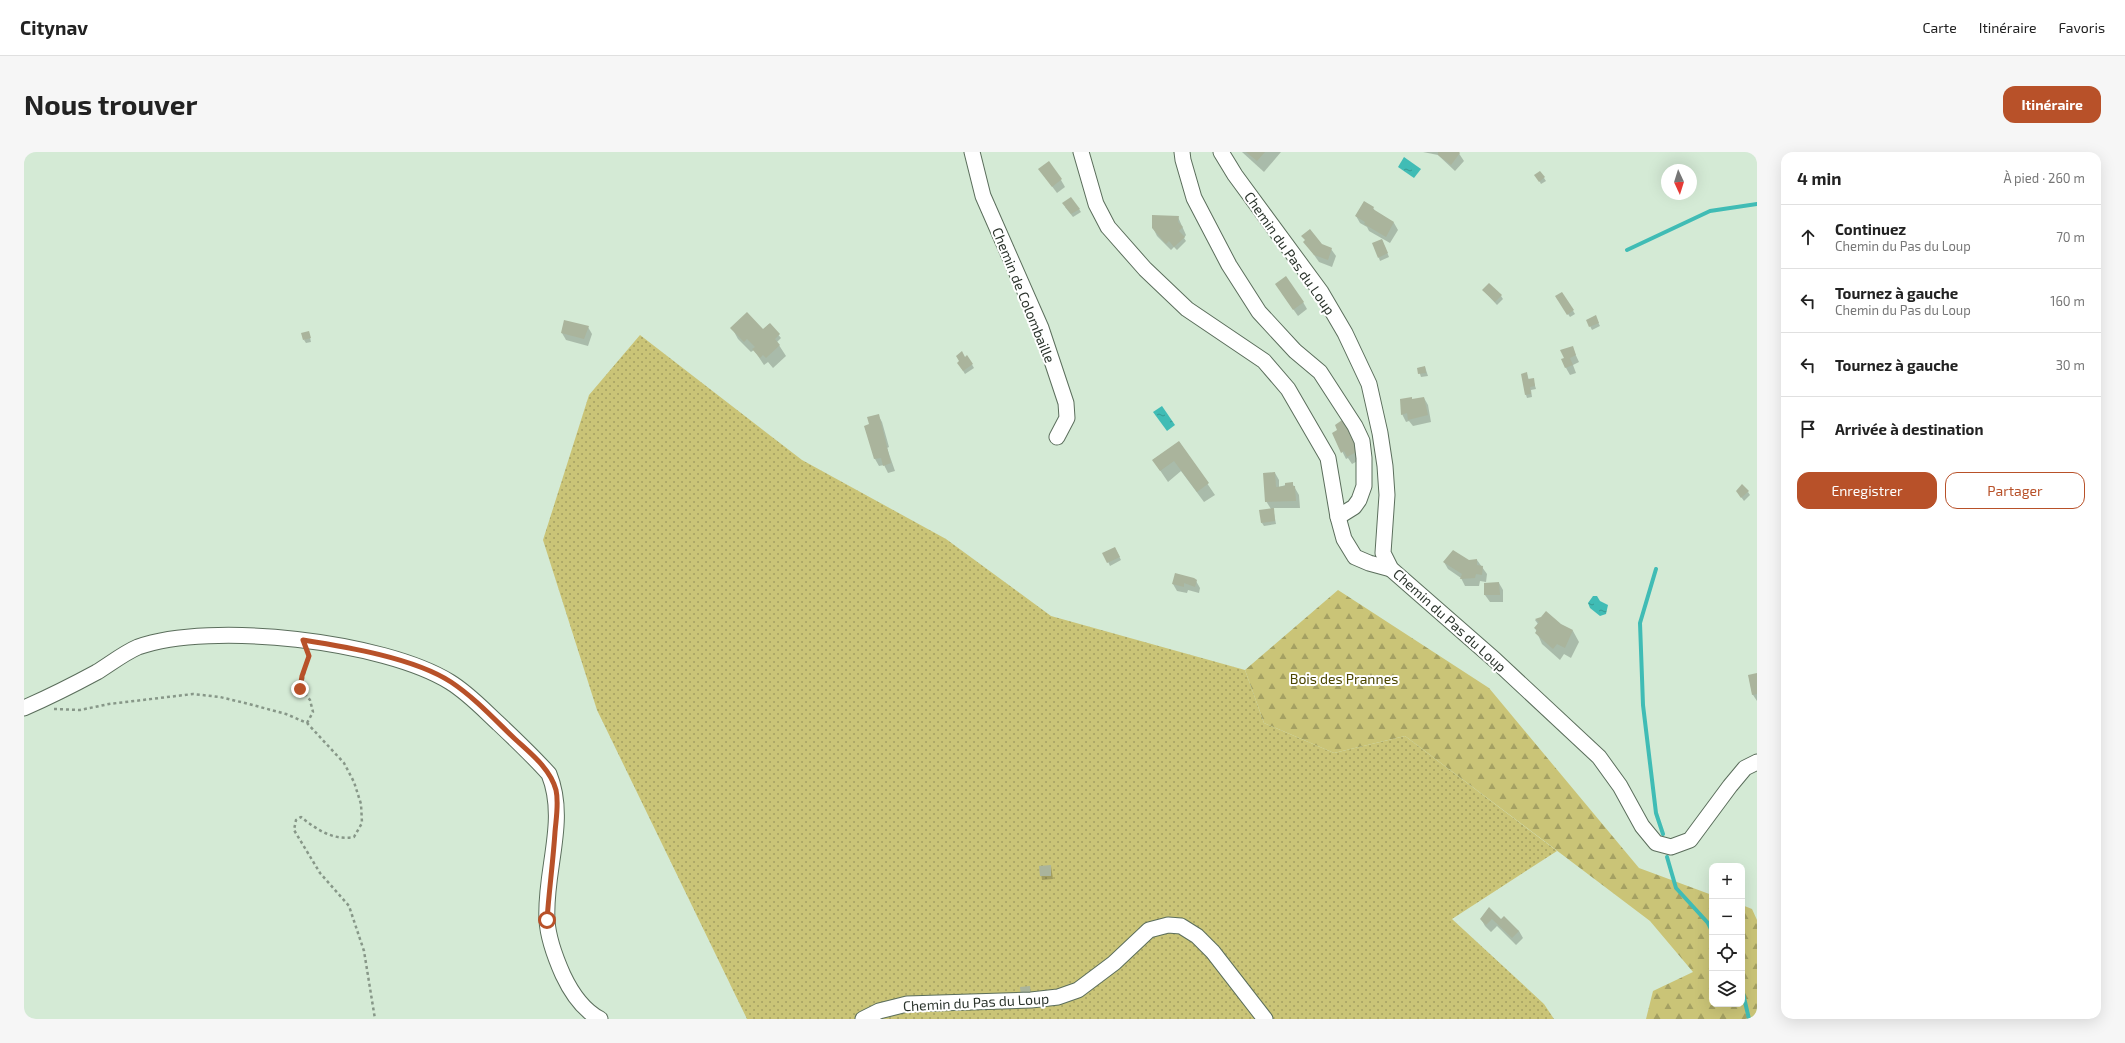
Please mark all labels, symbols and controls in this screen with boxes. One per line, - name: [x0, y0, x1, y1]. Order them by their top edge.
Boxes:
- text: Citynav: [20, 16, 88, 39]
- text: Carte: [1923, 19, 1957, 36]
- text: Itinéraire: [1979, 19, 2037, 36]
- text: Favoris: [2059, 19, 2105, 36]
- button: Itinéraire: [2003, 86, 2101, 123]
- text: Nous trouver: [24, 87, 197, 121]
- north arrow: [1661, 164, 1697, 200]
- text: 4 min: [1797, 168, 1841, 188]
- text: À pied · 260 m: [2003, 170, 2085, 186]
- street label: Chemin du Pas du Loup: [1241, 188, 1339, 318]
- text: Continuez: [1835, 220, 1906, 238]
- street label: Chemin de Colombaille: [989, 225, 1059, 365]
- icon: ahead: [1797, 226, 1819, 248]
- text: 70 m: [2056, 229, 2085, 245]
- text: Chemin du Pas du Loup: [1835, 238, 1971, 254]
- text: Tournez à gauche: [1835, 284, 1958, 302]
- icon: left: [1797, 290, 1819, 312]
- text: 160 m: [2050, 293, 2085, 309]
- text: Chemin du Pas du Loup: [1835, 302, 1971, 318]
- icon: left: [1797, 354, 1819, 376]
- text: Tournez à gauche: [1835, 356, 1958, 374]
- text: 30 m: [2056, 357, 2085, 373]
- icon: arrive: [1797, 418, 1819, 440]
- text: Arrivée à destination: [1835, 420, 1983, 438]
- button: Enregistrer: [1797, 472, 1937, 509]
- button: Partager: [1945, 472, 2085, 509]
- street label: Chemin du Pas du Loup: [1390, 565, 1510, 675]
- park label: Bois des Prannes: [1290, 670, 1398, 687]
- route end: [291, 680, 309, 698]
- map controls: [1709, 863, 1745, 1007]
- button: +: [1709, 863, 1745, 899]
- button: −: [1709, 899, 1745, 935]
- route start: [538, 911, 556, 929]
- button: locate: [1709, 935, 1745, 971]
- button: layers: [1709, 971, 1745, 1007]
- street label: Chemin du Pas du Loup: [903, 990, 1049, 1014]

